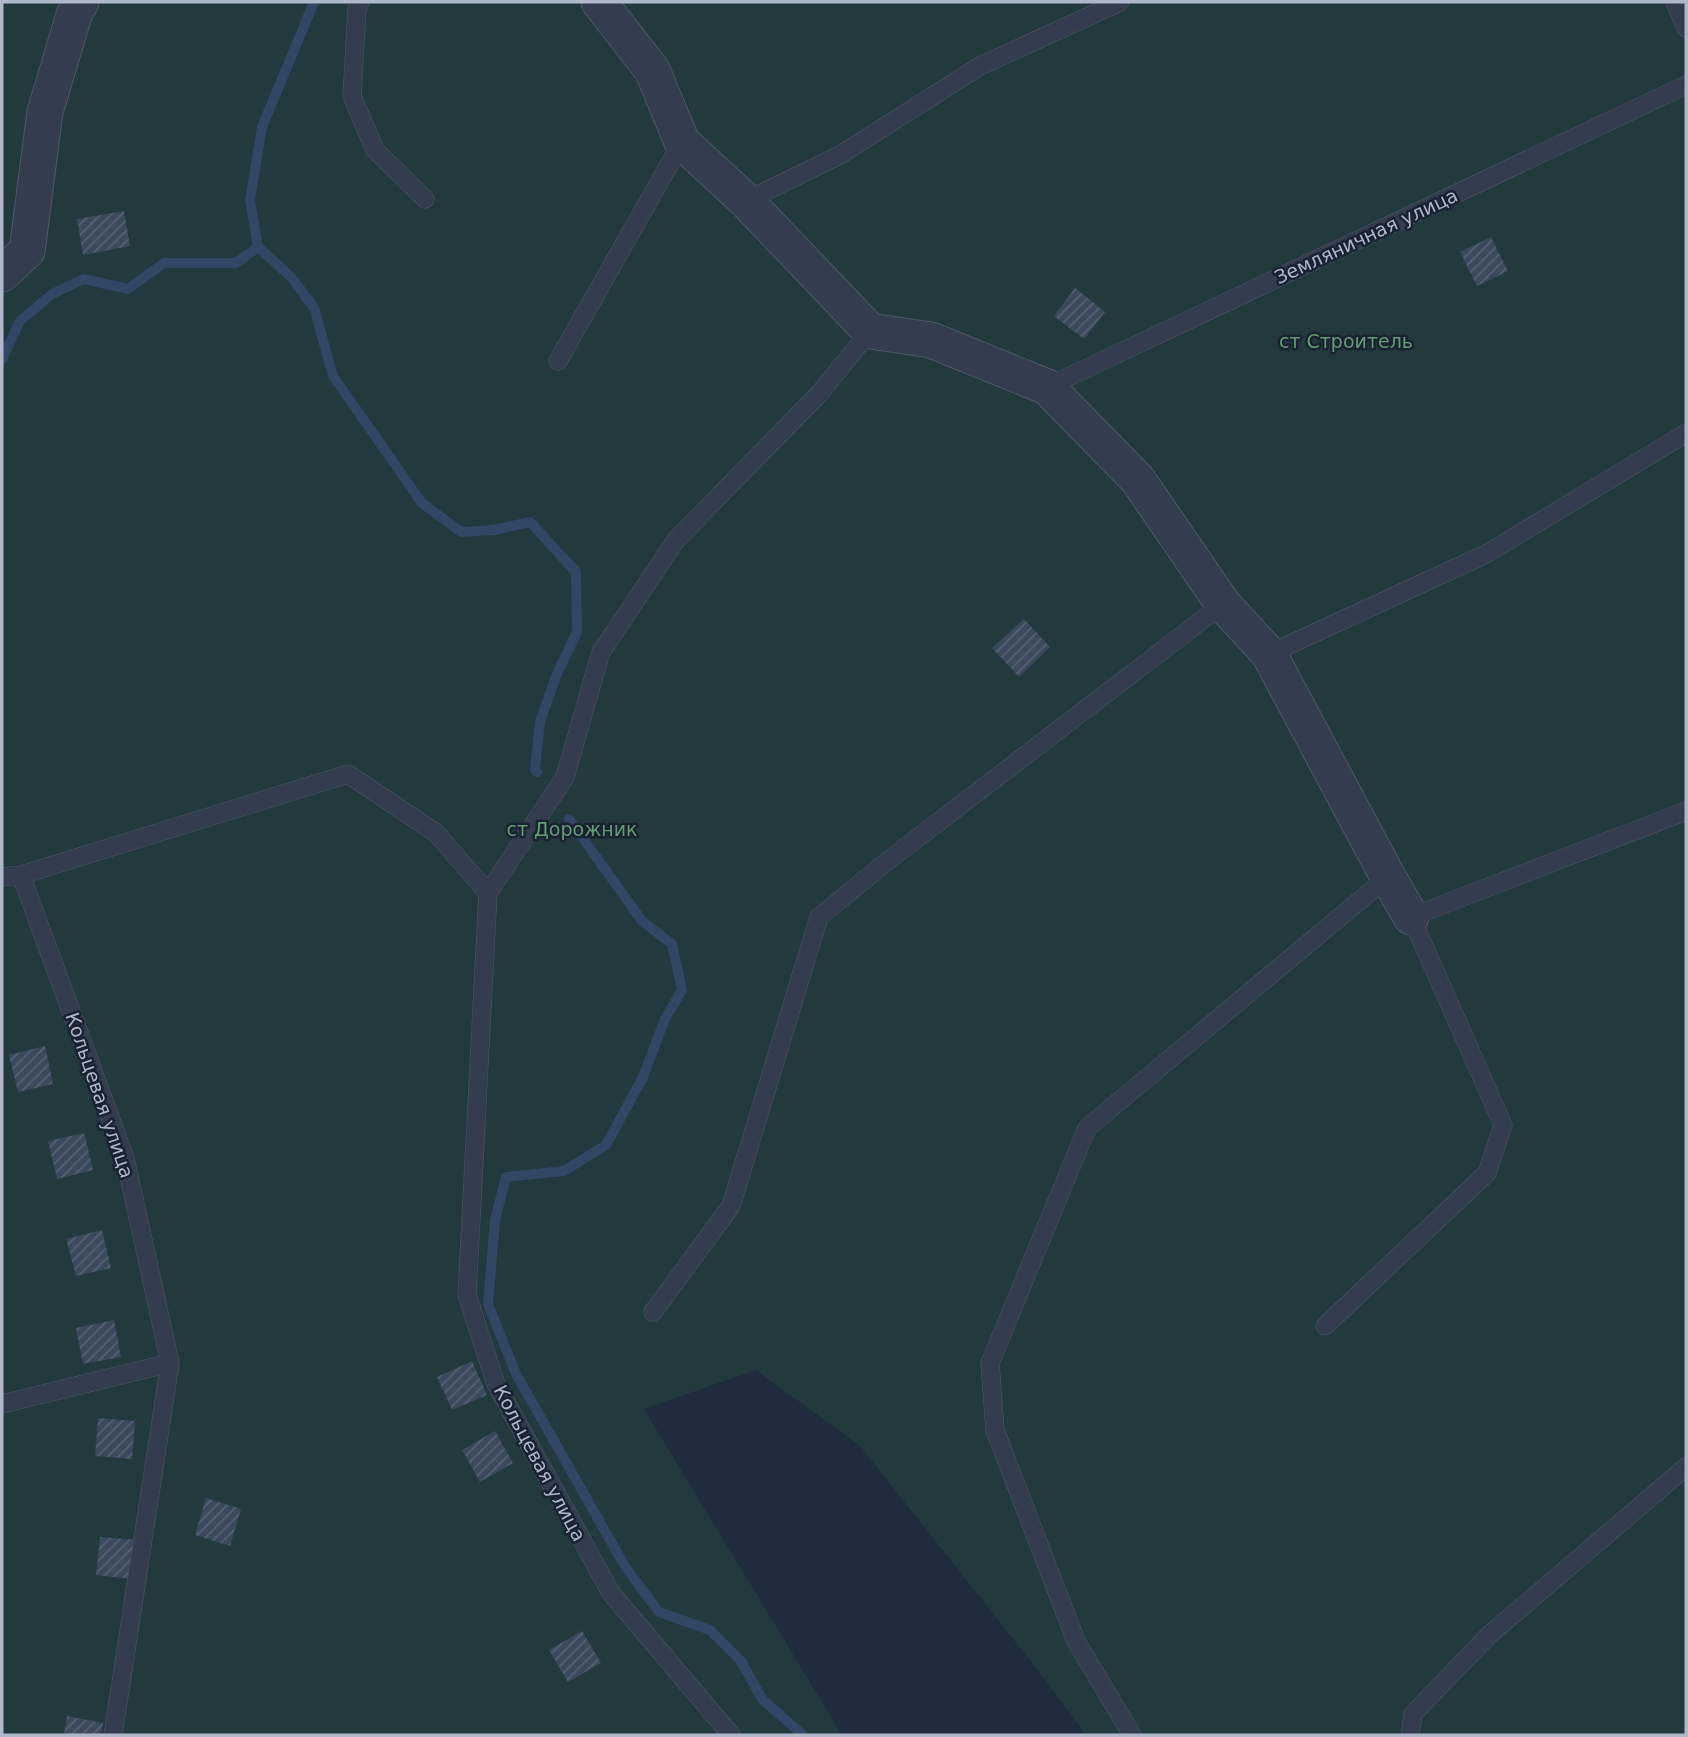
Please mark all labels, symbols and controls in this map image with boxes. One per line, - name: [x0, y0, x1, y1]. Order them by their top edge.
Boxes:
- street label: Земляничная улица: [1271, 184, 1461, 288]
- park label: ст Строитель: [1279, 330, 1413, 352]
- park label: ст Дорожник: [506, 818, 638, 840]
- street label: Кольцевая улица: [61, 1009, 139, 1181]
- street label: Кольцевая улица: [490, 1381, 590, 1545]

